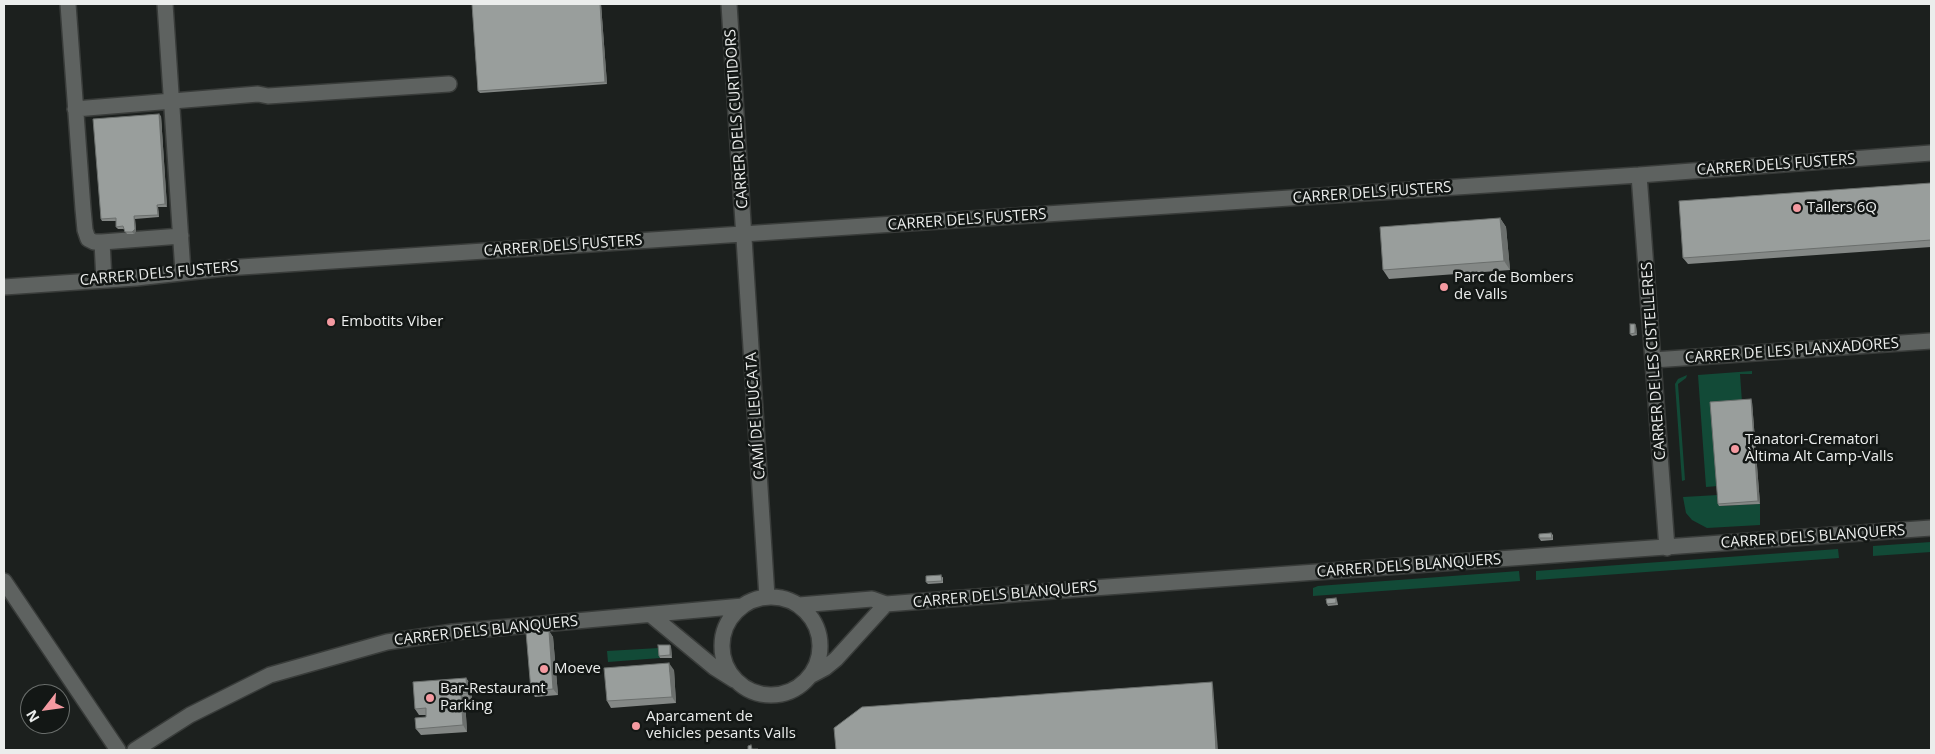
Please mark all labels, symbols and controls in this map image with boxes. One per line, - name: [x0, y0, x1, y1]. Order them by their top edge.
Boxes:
- street label: CARRER DELS CURTIDORS: [722, 28, 752, 210]
- street label: CARRER DELS FUSTERS: [1696, 150, 1856, 180]
- street label: CARRER DELS FUSTERS: [1292, 178, 1452, 208]
- place label: Tallers 6Q: [1807, 199, 1877, 217]
- marker: Tallers 6Q: [1791, 202, 1803, 214]
- street label: CARRER DELS FUSTERS: [887, 205, 1047, 235]
- street label: CARRER DELS FUSTERS: [483, 231, 643, 261]
- street label: CARRER DELS FUSTERS: [79, 258, 239, 290]
- street label: CARRER DE LES CISTELLERES: [1638, 261, 1670, 461]
- place label: Parc de Bombers de Valls: [1454, 269, 1574, 304]
- marker: Parc de Bombers de Valls: [1438, 281, 1450, 293]
- place label: Embotits Viber: [341, 313, 443, 331]
- marker: Embotits Viber: [325, 316, 337, 328]
- street label: CARRER DE LES PLANXADORES: [1684, 335, 1900, 367]
- street label: CAMÍ DE LEUCATA: [743, 352, 769, 480]
- place label: Tanatori-Crematori Àltima Alt Camp-Valls: [1745, 431, 1894, 466]
- marker: Tanatori-Crematori Àltima Alt Camp-Valls: [1729, 443, 1741, 455]
- street label: CARRER DELS BLANQUERS: [1720, 522, 1906, 552]
- street label: CARRER DELS BLANQUERS: [1316, 551, 1502, 581]
- street label: CARRER DELS BLANQUERS: [912, 578, 1098, 612]
- street label: CARRER DELS BLANQUERS: [393, 612, 579, 650]
- place label: Moeve: [554, 660, 601, 678]
- marker: Moeve: [538, 663, 550, 675]
- place label: Bar-Restaurant Parking: [440, 680, 546, 715]
- north arrow: [20, 684, 70, 734]
- marker: Bar-Restaurant Parking: [424, 692, 436, 704]
- text: N: [21, 707, 44, 726]
- place label: Aparcament de vehicles pesants Valls: [646, 708, 796, 743]
- marker: Aparcament de vehicles pesants Valls: [630, 720, 642, 732]

